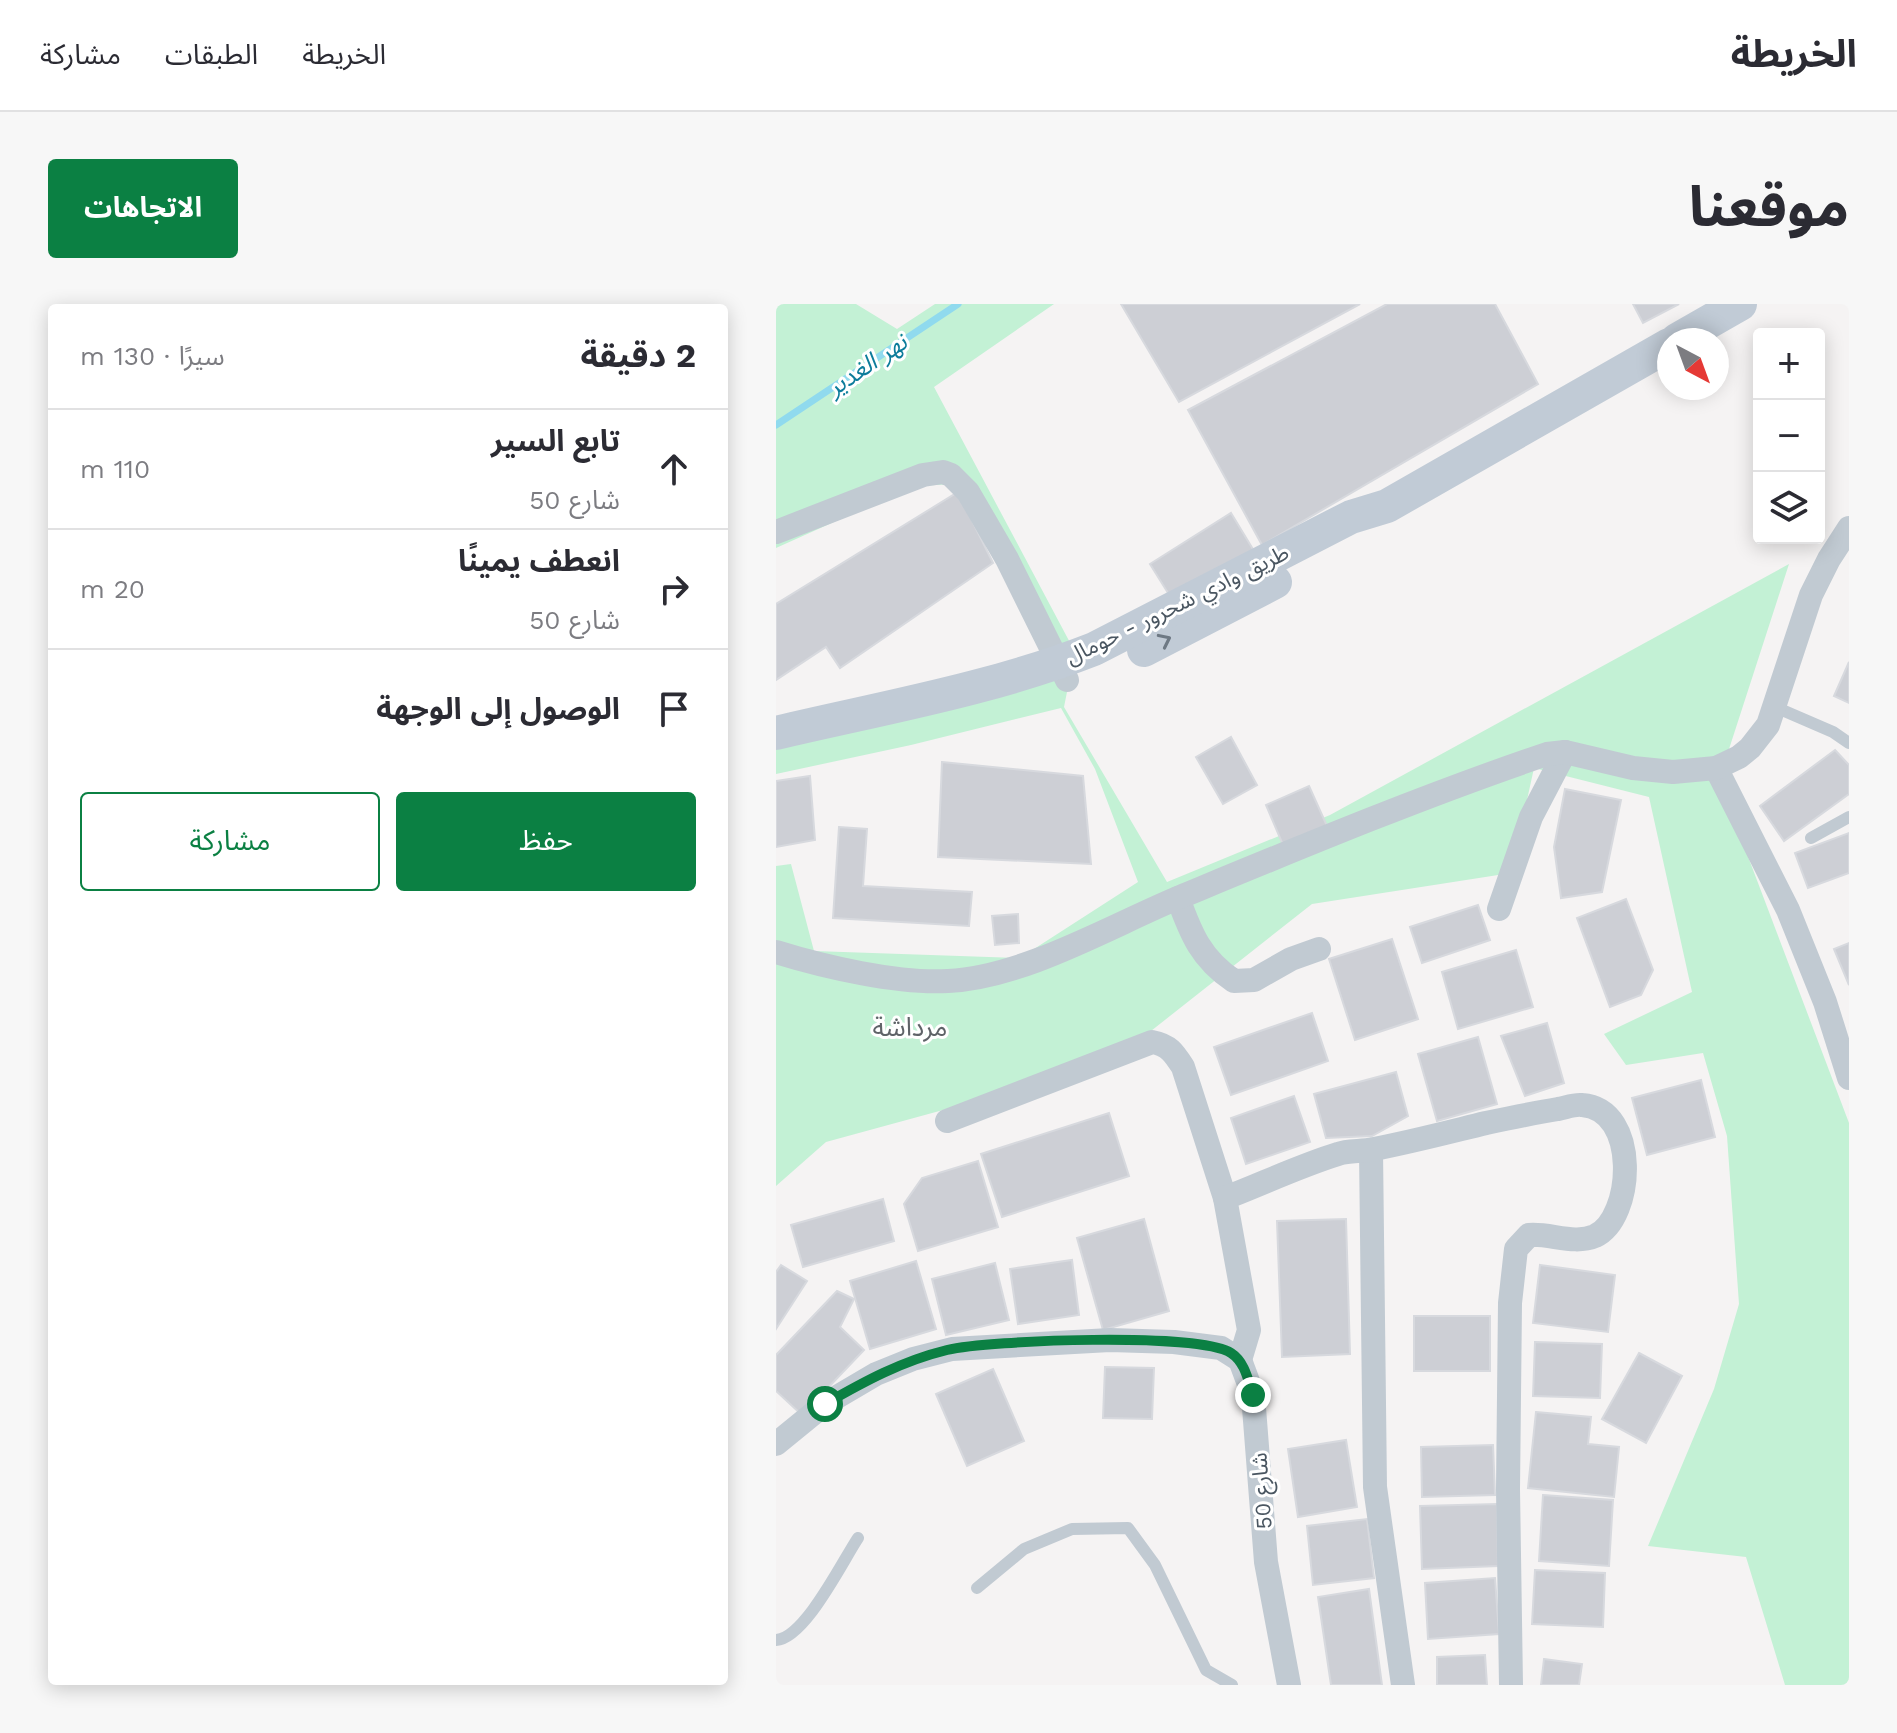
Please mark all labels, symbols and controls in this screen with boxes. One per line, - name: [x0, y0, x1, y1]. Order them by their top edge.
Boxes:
- text: الخريطة: [1731, 32, 1857, 76]
- text: مشاركة: [40, 38, 121, 71]
- text: الطبقات: [165, 38, 258, 71]
- text: الخريطة: [302, 38, 386, 71]
- button: الاتجاهات: [48, 159, 238, 258]
- text: موقعنا: [1689, 174, 1849, 240]
- water label: نهر الغدير: [820, 327, 914, 403]
- north arrow: [1657, 328, 1729, 400]
- map controls: [1753, 328, 1825, 544]
- button: +: [1753, 328, 1825, 400]
- text: 2 دقيقة: [580, 335, 696, 375]
- text: سيرًا · 130 m: [80, 341, 225, 371]
- button: −: [1753, 400, 1825, 472]
- text: تابع السير: [491, 423, 620, 458]
- icon: ahead: [652, 447, 696, 491]
- text: 110 m: [80, 454, 150, 484]
- button: layers: [1753, 472, 1825, 544]
- text: شارع 50: [529, 485, 620, 515]
- street label: طريق وادي شحرور - حومال: [1062, 539, 1295, 673]
- text: انعطف يمينًا: [458, 543, 620, 578]
- icon: right: [652, 567, 696, 611]
- text: 20 m: [80, 574, 145, 604]
- text: شارع 50: [529, 605, 620, 635]
- one-way arrow: [1157, 634, 1171, 650]
- icon: arrive: [652, 687, 696, 731]
- text: الوصول إلى الوجهة: [376, 691, 620, 726]
- button: مشاركة: [80, 792, 380, 891]
- button: حفظ: [396, 792, 696, 891]
- district label: مرداشة: [873, 1012, 947, 1042]
- route end: [1235, 1377, 1271, 1413]
- route start: [807, 1386, 843, 1422]
- street label: شارع 50: [1246, 1451, 1281, 1530]

